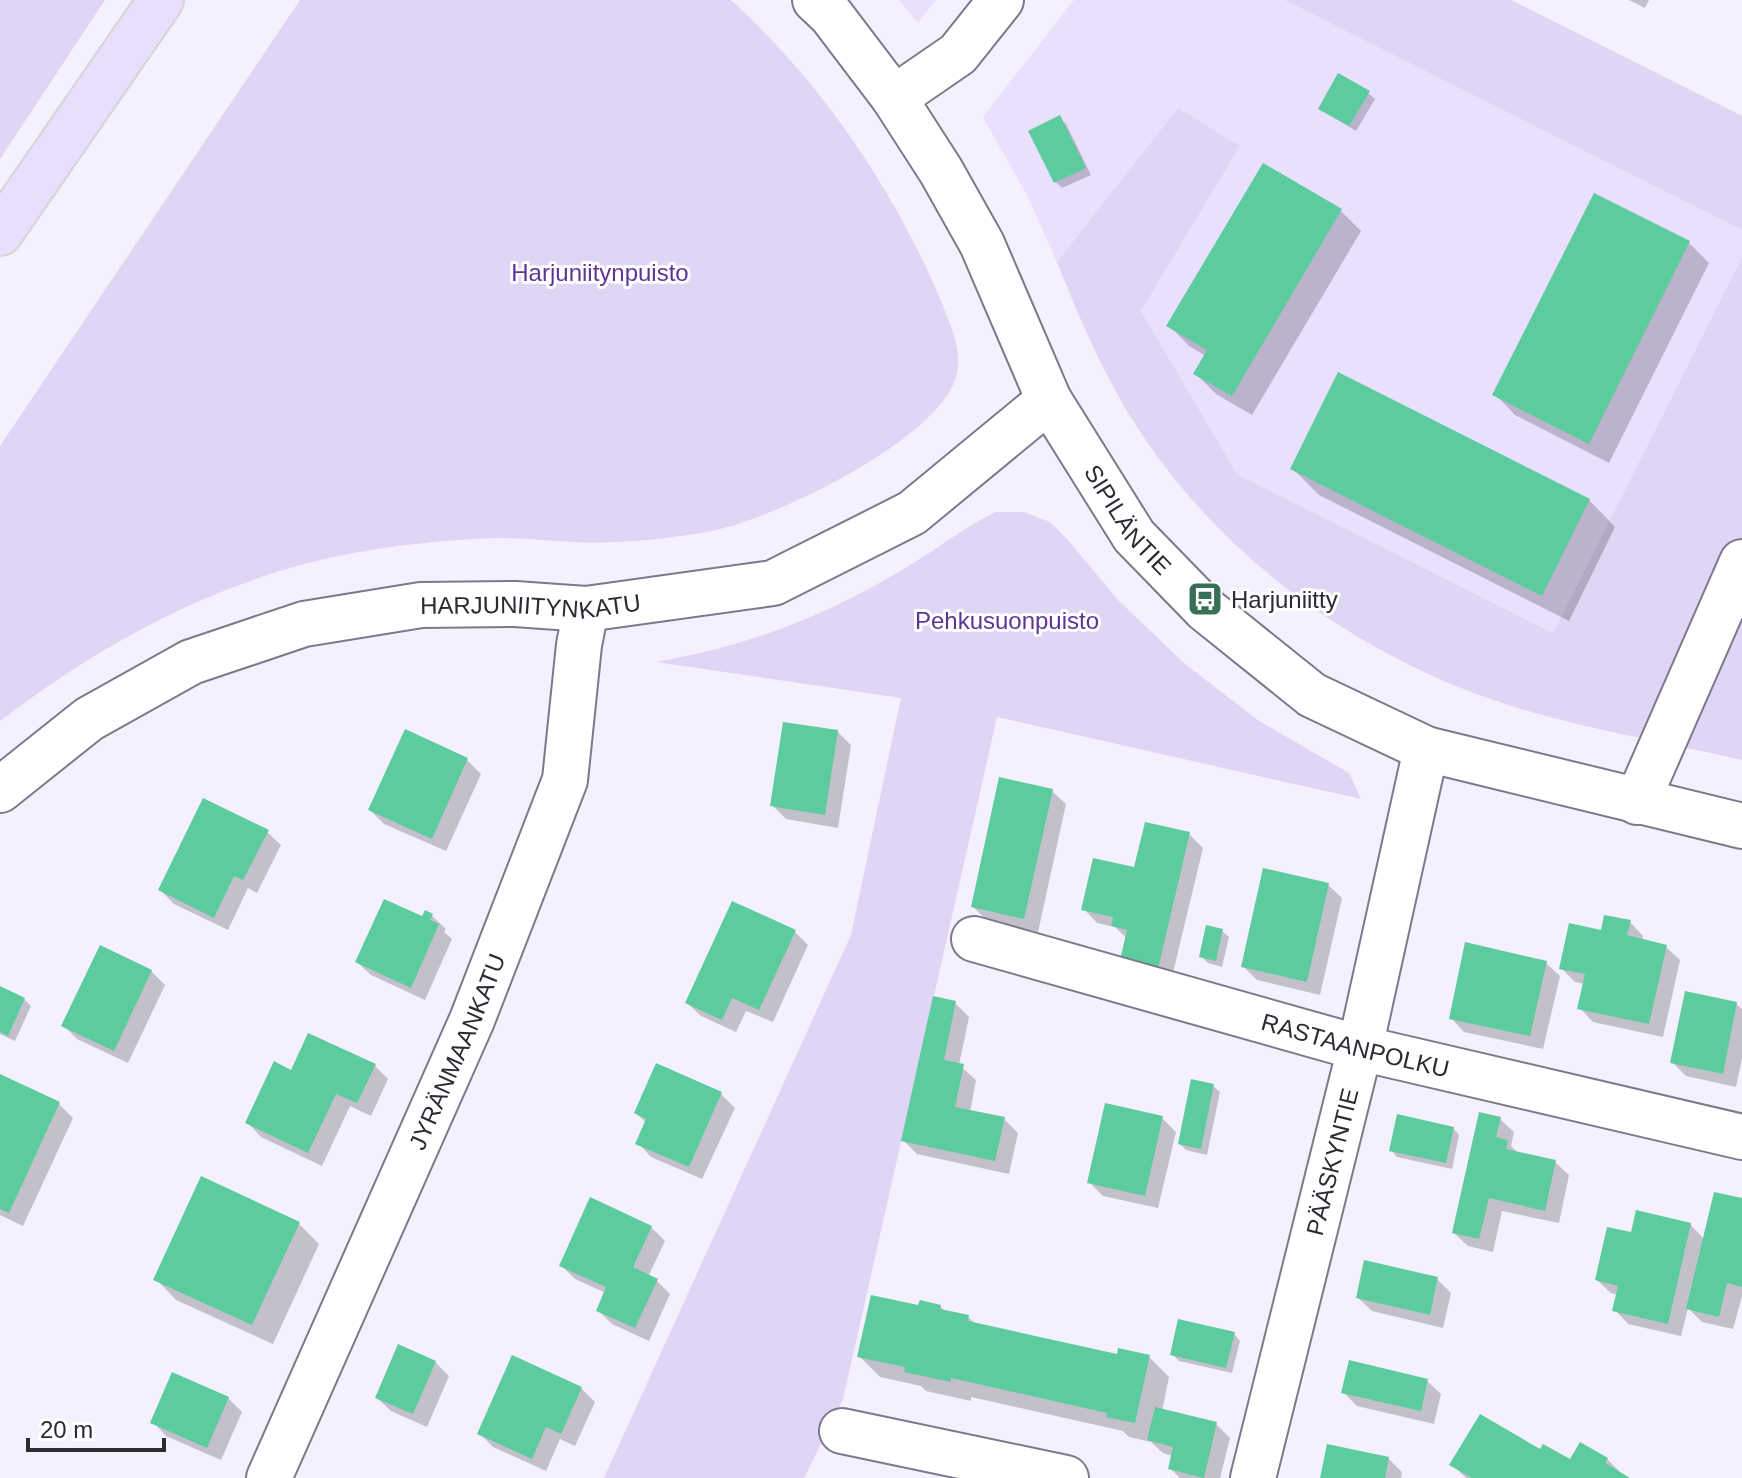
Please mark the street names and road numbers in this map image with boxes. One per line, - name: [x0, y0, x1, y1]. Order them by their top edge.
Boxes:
- street label: SIPILÄNTIE: [1079, 460, 1177, 580]
- street label: HARJUNIITYNKATU: [420, 588, 642, 623]
- street label: JYRÄNMAANKATU: [403, 950, 510, 1154]
- street label: RASTAANPOLKU: [1259, 1007, 1452, 1082]
- street label: PÄÄSKYNTIE: [1300, 1085, 1363, 1238]

